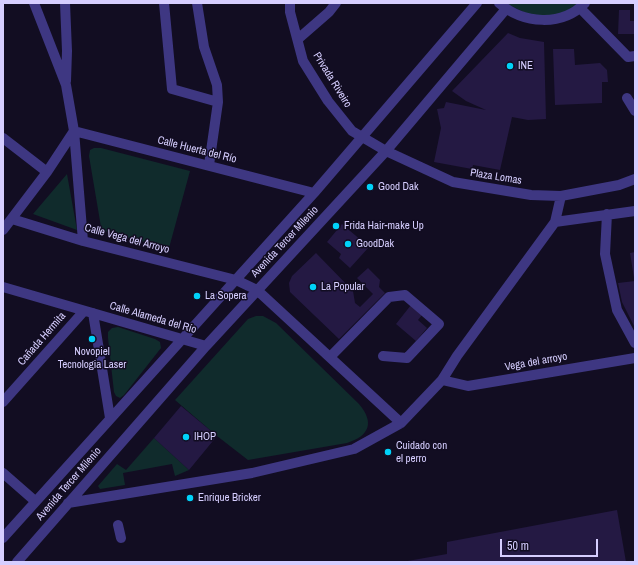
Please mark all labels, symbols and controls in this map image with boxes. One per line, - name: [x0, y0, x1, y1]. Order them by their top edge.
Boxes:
- street label: Privada Riveiro: [310, 50, 354, 110]
- place label: INE: [518, 59, 533, 73]
- marker: INE: [505, 61, 515, 71]
- street label: Calle Huerta del Río: [156, 134, 238, 166]
- street label: Plaza Lomas: [469, 166, 523, 188]
- place label: Good Dak: [378, 180, 419, 194]
- marker: Good Dak: [365, 182, 375, 192]
- street label: Avenida Tercer Milenio: [249, 204, 321, 280]
- place label: Frida Hair-make Up: [344, 219, 424, 233]
- street label: Calle Vega del Arroyo: [83, 221, 171, 257]
- marker: Frida Hair-make Up: [331, 221, 341, 231]
- place label: GoodDak: [356, 237, 394, 251]
- marker: GoodDak: [343, 239, 353, 249]
- place label: La Popular: [321, 280, 365, 294]
- marker: La Popular: [308, 282, 318, 292]
- place label: La Sopera: [205, 289, 247, 303]
- marker: La Sopera: [192, 291, 202, 301]
- street label: Calle Alameda del Río: [108, 299, 198, 337]
- street label: Cañada Hermita: [15, 310, 69, 368]
- marker: Novopiel Tecnologia Laser: [87, 334, 97, 344]
- place label: Novopiel Tecnologia Laser: [58, 345, 126, 371]
- street label: Vega del arroyo: [504, 350, 568, 374]
- place label: IHOP: [194, 430, 216, 444]
- marker: IHOP: [181, 432, 191, 442]
- place label: Cuidado con el perro: [396, 439, 447, 465]
- street label: Avenida Tercer Milenio: [34, 445, 104, 523]
- marker: Cuidado con el perro: [383, 447, 393, 457]
- place label: Enrique Bricker: [198, 491, 261, 505]
- marker: Enrique Bricker: [185, 493, 195, 503]
- scale bar: [502, 531, 600, 557]
- text: 50 m: [507, 538, 529, 554]

